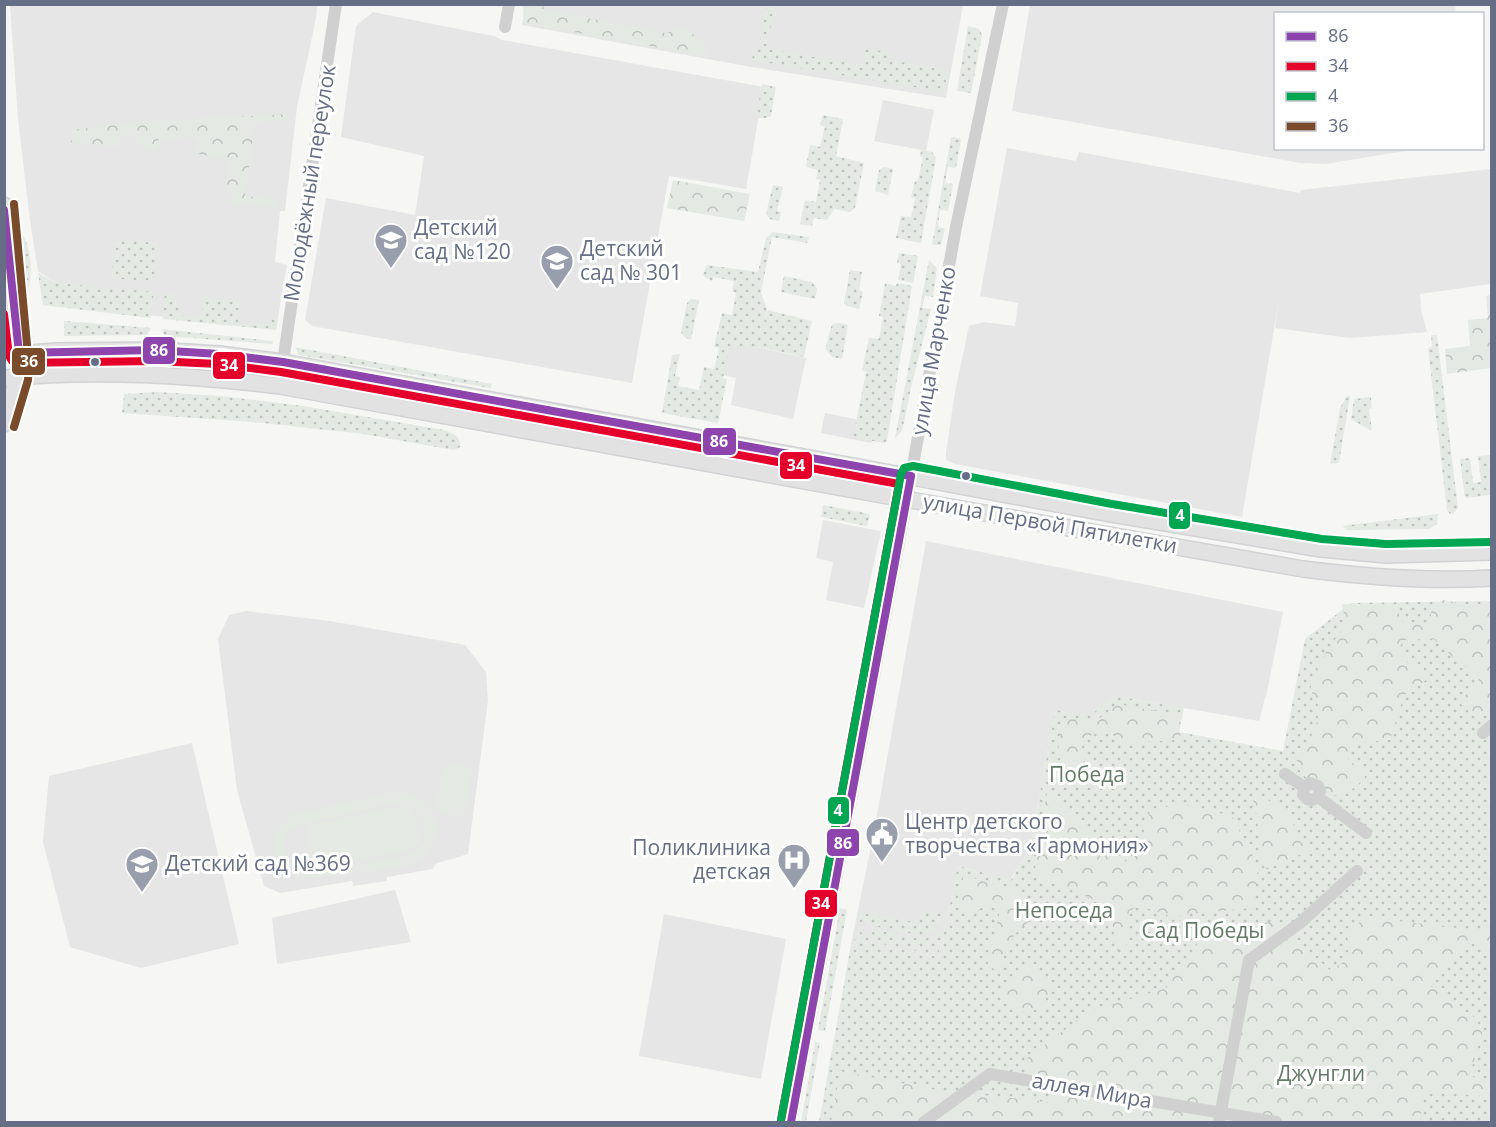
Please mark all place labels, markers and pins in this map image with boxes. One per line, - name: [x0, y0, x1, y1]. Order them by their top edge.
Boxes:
- place label: Детский сад №120: [414, 213, 511, 265]
- school or university icon: Детский сад №120: [373, 222, 409, 269]
- place label: Детский сад № 301: [580, 234, 682, 286]
- school or university icon: Детский сад № 301: [539, 243, 575, 290]
- unlabelled marker: [89, 356, 101, 368]
- unlabelled marker: [960, 470, 972, 482]
- place label: Центр детского творчества «Гармония»: [905, 807, 1149, 859]
- public building icon: Центр детского творчества «Гармония»: [864, 816, 900, 863]
- place label: Поликлиника детская: [632, 833, 771, 885]
- hospital icon: Поликлиника детская: [776, 842, 812, 889]
- school or university icon: Детский сад №369: [124, 846, 160, 893]
- place label: Детский сад №369: [165, 849, 351, 877]

